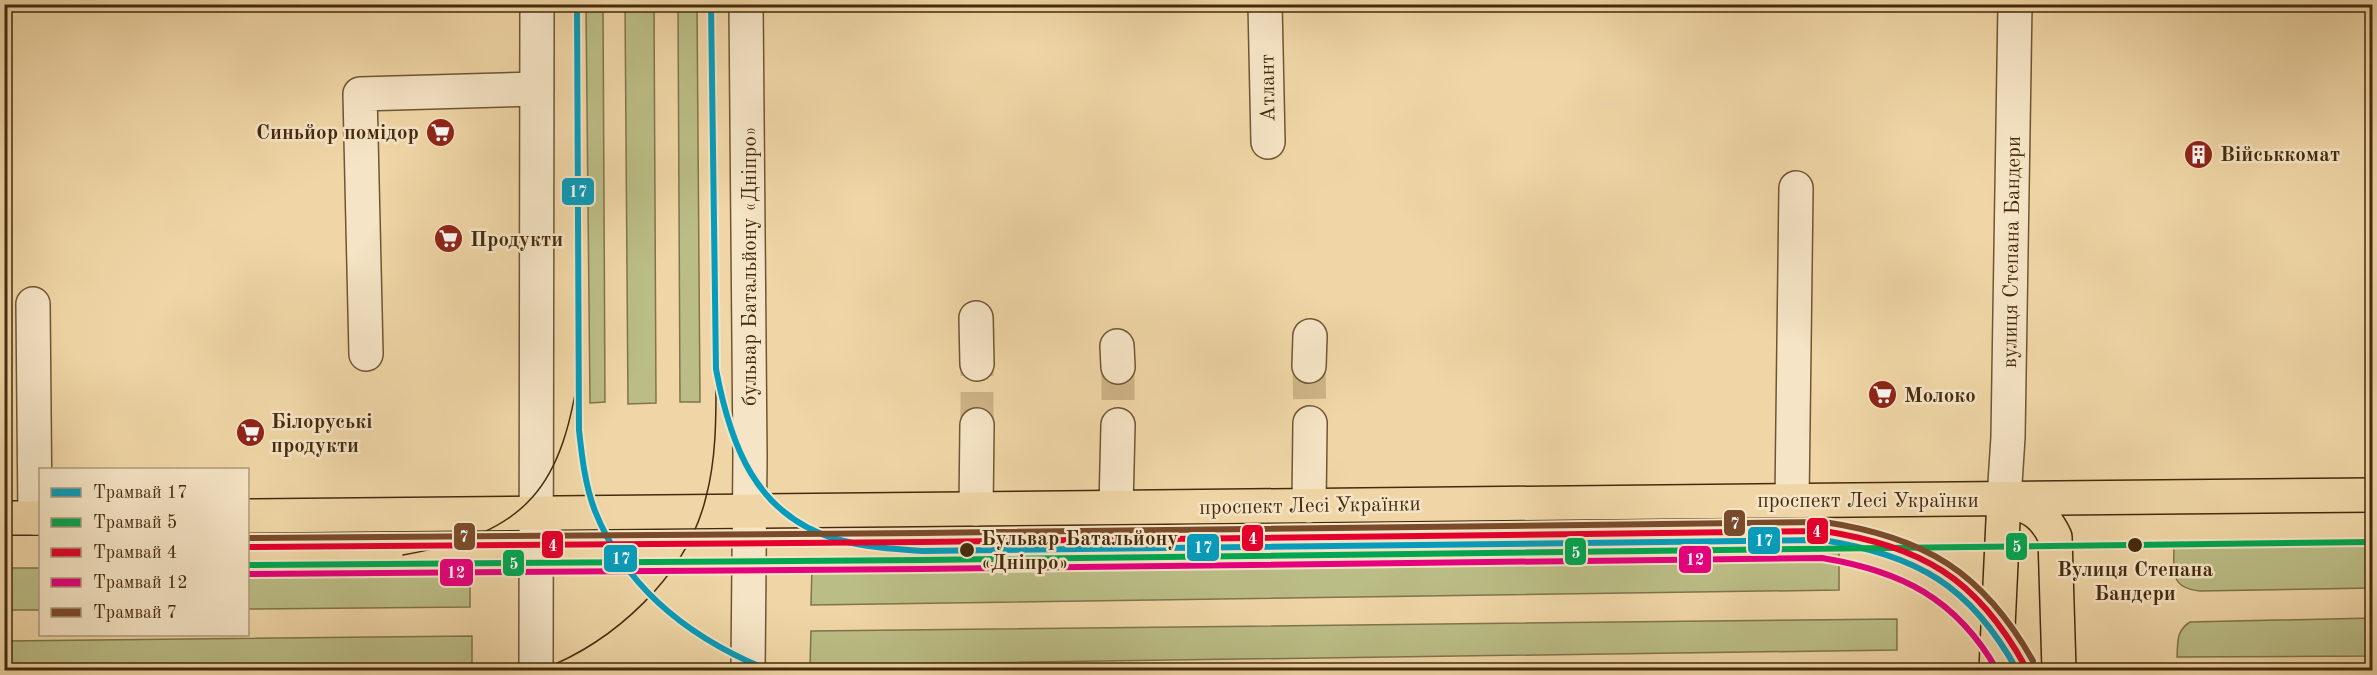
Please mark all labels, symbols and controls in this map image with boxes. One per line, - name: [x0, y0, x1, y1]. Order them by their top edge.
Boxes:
- street label: Атлант: [1257, 54, 1280, 122]
- supermarket icon: Синьйор помідор: [424, 116, 456, 148]
- place label: Синьйор помідор: [256, 123, 419, 144]
- street label: бульвар Батальйону «Дніпро»: [740, 126, 761, 406]
- street label: вулиця Степана Бандери: [2000, 136, 2025, 368]
- building icon: Військкомат: [2183, 138, 2215, 170]
- place label: Військкомат: [2220, 145, 2340, 166]
- line badge: 17: [561, 177, 595, 206]
- text: 17: [569, 185, 587, 201]
- supermarket icon: Продукти: [433, 223, 465, 255]
- place label: Продукти: [470, 230, 563, 251]
- supermarket icon: Молоко: [1867, 379, 1899, 411]
- place label: Молоко: [1904, 386, 1976, 407]
- place label: Білоруські продукти: [271, 412, 372, 457]
- supermarket icon: Білоруські продукти: [234, 417, 266, 449]
- legend: [39, 468, 249, 636]
- text: Трамвай 17: [93, 484, 188, 502]
- street label: проспект Лесі Українки: [1757, 491, 1979, 512]
- street label: проспект Лесі Українки: [1199, 494, 1421, 519]
- line badge: 7: [1723, 509, 1746, 537]
- text: Трамвай 5: [93, 514, 177, 532]
- text: 7: [1730, 517, 1740, 533]
- line badge: 4: [1806, 517, 1829, 545]
- line badge: 7: [453, 522, 476, 551]
- line badge: 4: [1241, 524, 1264, 552]
- text: 4: [1812, 525, 1822, 541]
- line badge: 17: [1747, 526, 1781, 555]
- place label: Бульвар Батальйону «Дніпро»: [981, 529, 1178, 574]
- text: 7: [459, 530, 469, 546]
- line badge: 4: [541, 530, 564, 559]
- text: 4: [1248, 532, 1258, 548]
- line badge: 5: [2005, 532, 2028, 561]
- line badge: 17: [1186, 533, 1220, 562]
- text: 17: [1755, 534, 1773, 550]
- marker: Вулиця Степана Бандери: [2126, 536, 2144, 554]
- line badge: 5: [1564, 537, 1587, 566]
- text: 4: [548, 539, 558, 555]
- text: 5: [2012, 540, 2022, 556]
- marker: Бульвар Батальйону «Дніпро»: [958, 541, 976, 559]
- text: 17: [1194, 541, 1212, 557]
- text: Трамвай 4: [93, 544, 177, 562]
- line badge: 17: [603, 544, 638, 573]
- line badge: 12: [1678, 545, 1712, 574]
- text: 5: [1571, 546, 1581, 562]
- line badge: 5: [502, 549, 525, 577]
- text: 17: [612, 552, 630, 568]
- text: 12: [1686, 553, 1704, 569]
- text: 5: [509, 557, 519, 573]
- line badge: 12: [439, 558, 474, 587]
- place label: Вулиця Степана Бандери: [2057, 560, 2213, 605]
- text: 12: [447, 566, 465, 582]
- text: Трамвай 12: [93, 574, 188, 592]
- text: Трамвай 7: [93, 604, 177, 622]

